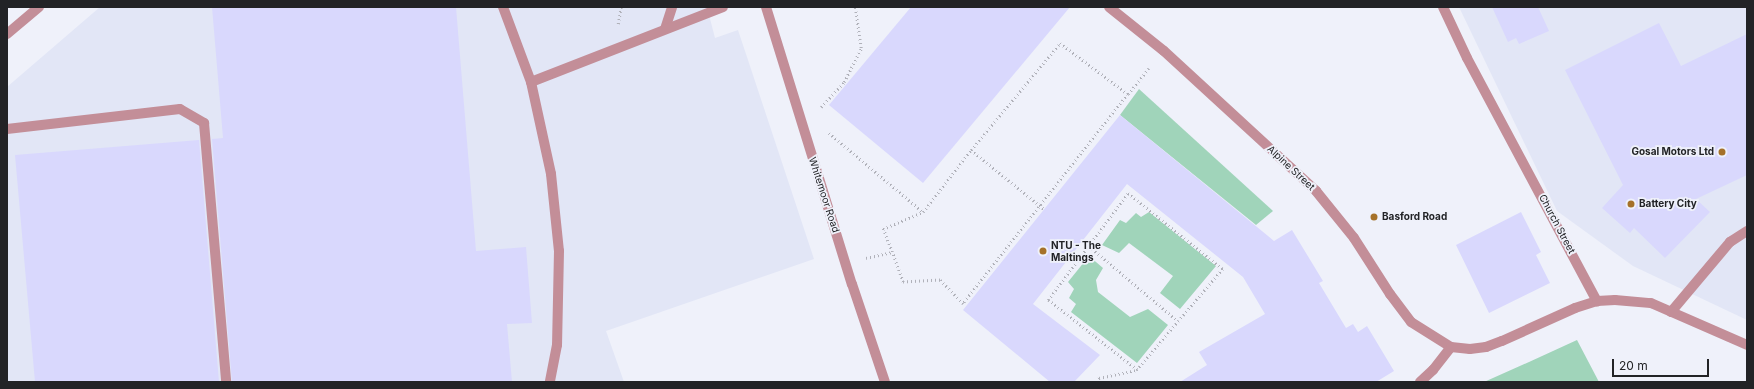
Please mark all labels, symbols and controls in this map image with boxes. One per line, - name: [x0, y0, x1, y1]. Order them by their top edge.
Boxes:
- street label: Alpine Street: [1265, 143, 1317, 193]
- place label: Gosal Motors Ltd: [1631, 146, 1714, 158]
- marker: Gosal Motors Ltd: [1717, 147, 1727, 157]
- street label: Whitemoor Road: [806, 156, 842, 234]
- street label: Church Street: [1536, 192, 1578, 256]
- place label: Battery City: [1639, 198, 1697, 210]
- marker: Battery City: [1626, 199, 1636, 209]
- place label: Basford Road: [1382, 211, 1447, 223]
- marker: Basford Road: [1369, 212, 1379, 222]
- place label: NTU - The Maltings: [1051, 239, 1101, 262]
- marker: NTU - The Maltings: [1038, 246, 1048, 256]
- scale bar: [1614, 351, 1711, 377]
- text: 20 m: [1619, 358, 1648, 373]

